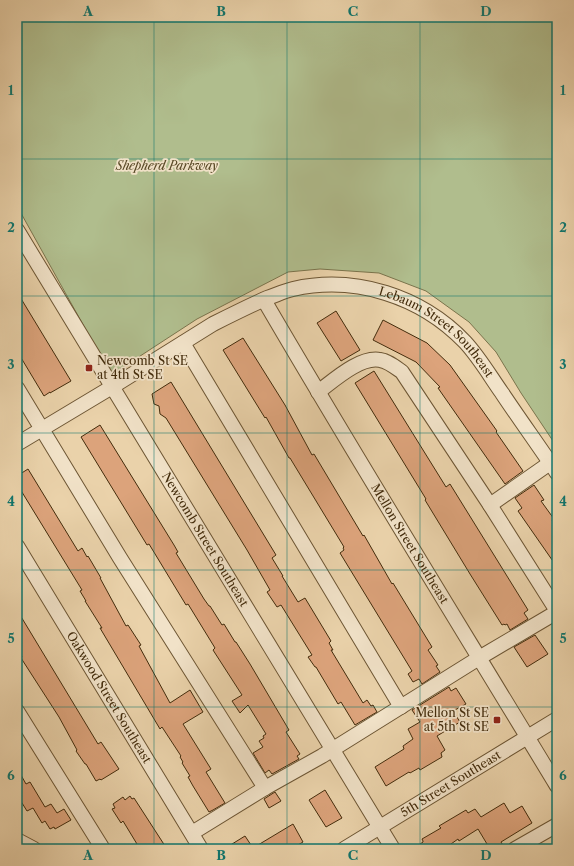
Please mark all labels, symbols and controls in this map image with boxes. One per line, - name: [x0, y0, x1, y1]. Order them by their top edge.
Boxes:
- text: A: [82, 3, 94, 19]
- text: B: [216, 3, 226, 19]
- text: C: [348, 3, 358, 19]
- text: D: [480, 3, 492, 19]
- text: 1: [8, 82, 14, 98]
- text: 1: [560, 82, 566, 98]
- park label: Shepherd Parkway: [115, 158, 218, 173]
- text: 2: [7, 219, 15, 235]
- text: 2: [559, 219, 567, 235]
- street label: Lebaum Street Southeast: [377, 283, 498, 381]
- place label: Newcomb St SE at 4th St SE: [97, 353, 188, 382]
- text: 3: [7, 356, 15, 372]
- text: 3: [559, 356, 567, 372]
- marker: Newcomb St SE at 4th St SE: [84, 363, 94, 373]
- street label: Newcomb Street Southeast: [159, 469, 252, 610]
- street label: Mellon Street Southeast: [368, 481, 453, 607]
- text: 4: [7, 493, 15, 509]
- text: 4: [559, 493, 567, 509]
- street label: Oakwood Street Southeast: [64, 628, 155, 766]
- text: 5: [7, 630, 15, 646]
- text: 5: [559, 630, 567, 646]
- place label: Mellon St SE at 5th St SE: [415, 705, 489, 734]
- marker: Mellon St SE at 5th St SE: [492, 715, 502, 725]
- street label: 5th Street Southeast: [397, 747, 504, 820]
- text: 6: [7, 767, 15, 783]
- text: 6: [559, 767, 567, 783]
- text: A: [82, 847, 94, 863]
- text: B: [216, 847, 226, 863]
- text: C: [348, 847, 358, 863]
- text: D: [480, 847, 492, 863]

